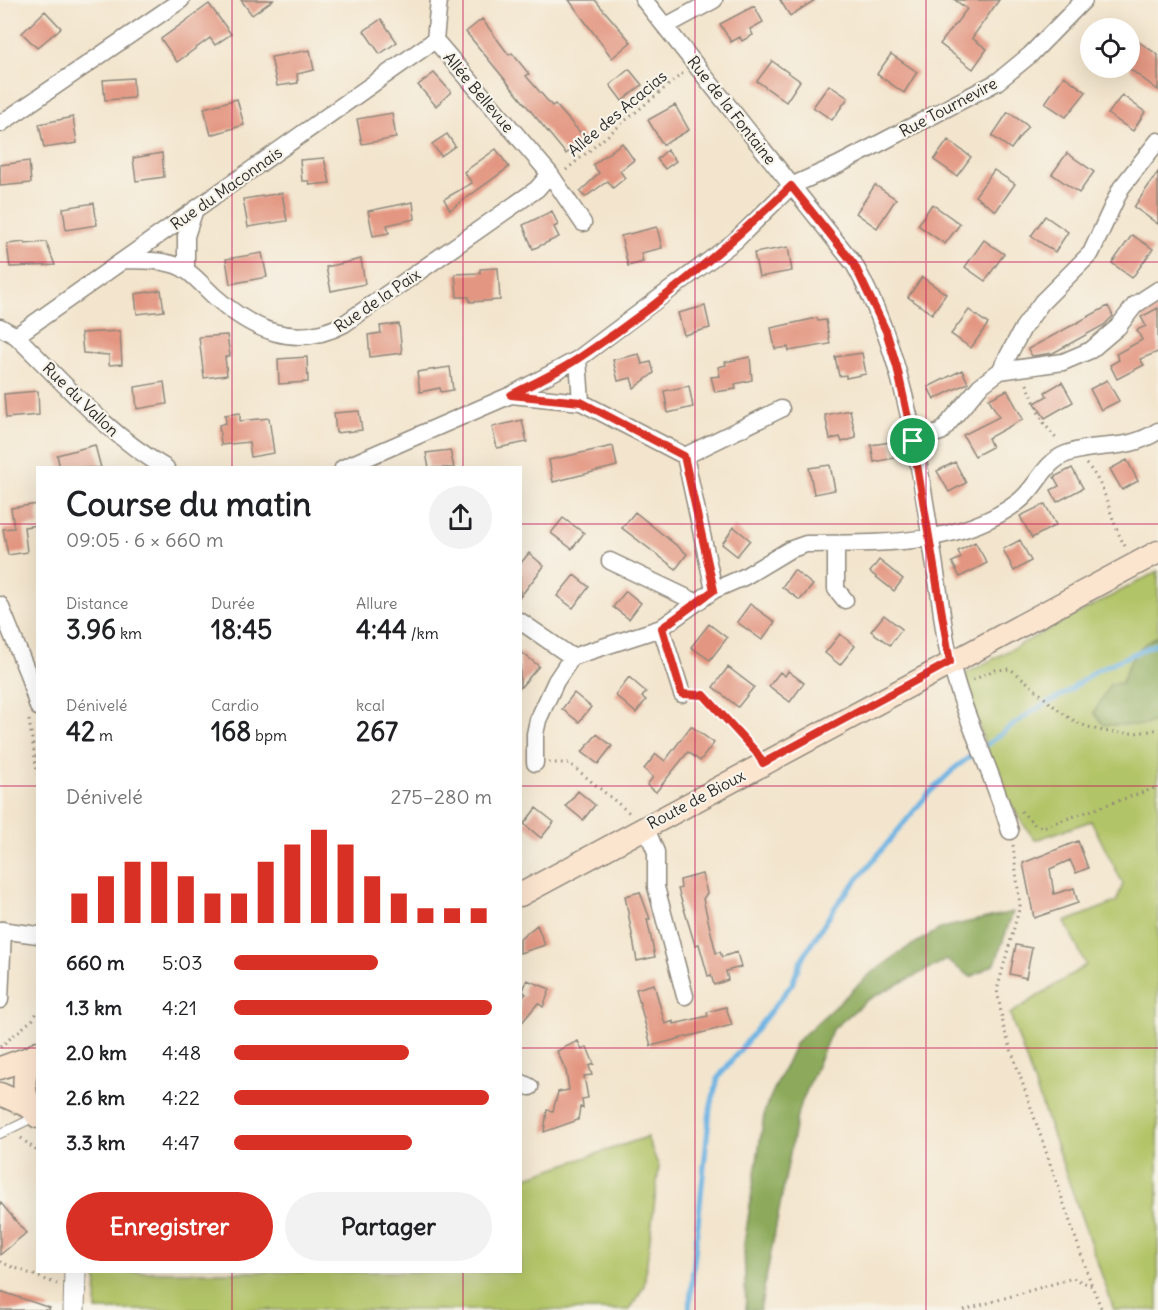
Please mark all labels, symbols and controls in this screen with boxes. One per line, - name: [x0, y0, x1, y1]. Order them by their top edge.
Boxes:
- map controls: [1080, 18, 1140, 78]
- button: locate: [1080, 18, 1140, 78]
- street label: Allée Bellevue: [440, 48, 518, 136]
- street label: Rue de la Fontaine: [683, 52, 781, 168]
- street label: Allée des Acacias: [563, 66, 671, 160]
- street label: Rue Tournevire: [896, 73, 1000, 141]
- street label: Rue du Maconnais: [166, 142, 286, 234]
- street label: Rue de la Paix: [330, 264, 424, 336]
- street label: Rue du Vallon: [39, 358, 123, 440]
- pin: [887, 415, 938, 466]
- icon: arrive: [896, 424, 929, 457]
- text: Course du matin: [66, 483, 311, 525]
- button: share: [429, 486, 492, 549]
- text: 09:05 · 6 × 660 m: [66, 527, 223, 552]
- text: Distance: [66, 593, 128, 613]
- text: Durée: [211, 593, 255, 613]
- text: Allure: [356, 593, 397, 613]
- text: 3.96: [66, 613, 116, 646]
- text: 18:45: [211, 613, 272, 646]
- text: 4:44: [356, 613, 407, 646]
- text: km: [116, 623, 142, 643]
- text: /km: [407, 623, 439, 643]
- text: Dénivelé: [66, 695, 127, 715]
- text: Cardio: [211, 695, 259, 715]
- text: kcal: [356, 695, 385, 715]
- text: 42: [66, 715, 95, 748]
- text: 168: [211, 715, 251, 748]
- text: 267: [356, 715, 398, 748]
- text: m: [95, 725, 113, 745]
- text: bpm: [251, 725, 287, 745]
- street label: Route de Bioux: [644, 765, 749, 833]
- text: Dénivelé: [66, 784, 143, 809]
- text: 275–280 m: [390, 784, 492, 809]
- text: 660 m: [66, 950, 125, 975]
- text: 5:03: [162, 950, 203, 975]
- text: 1.3 km: [66, 995, 122, 1020]
- text: 4:21: [162, 995, 197, 1020]
- text: 2.0 km: [66, 1040, 127, 1065]
- text: 4:48: [162, 1040, 201, 1065]
- text: 2.6 km: [66, 1085, 125, 1110]
- text: 4:22: [162, 1085, 200, 1110]
- text: 3.3 km: [66, 1130, 125, 1155]
- text: 4:47: [162, 1130, 199, 1155]
- button: Enregistrer: [66, 1192, 273, 1261]
- button: Partager: [285, 1192, 492, 1261]

